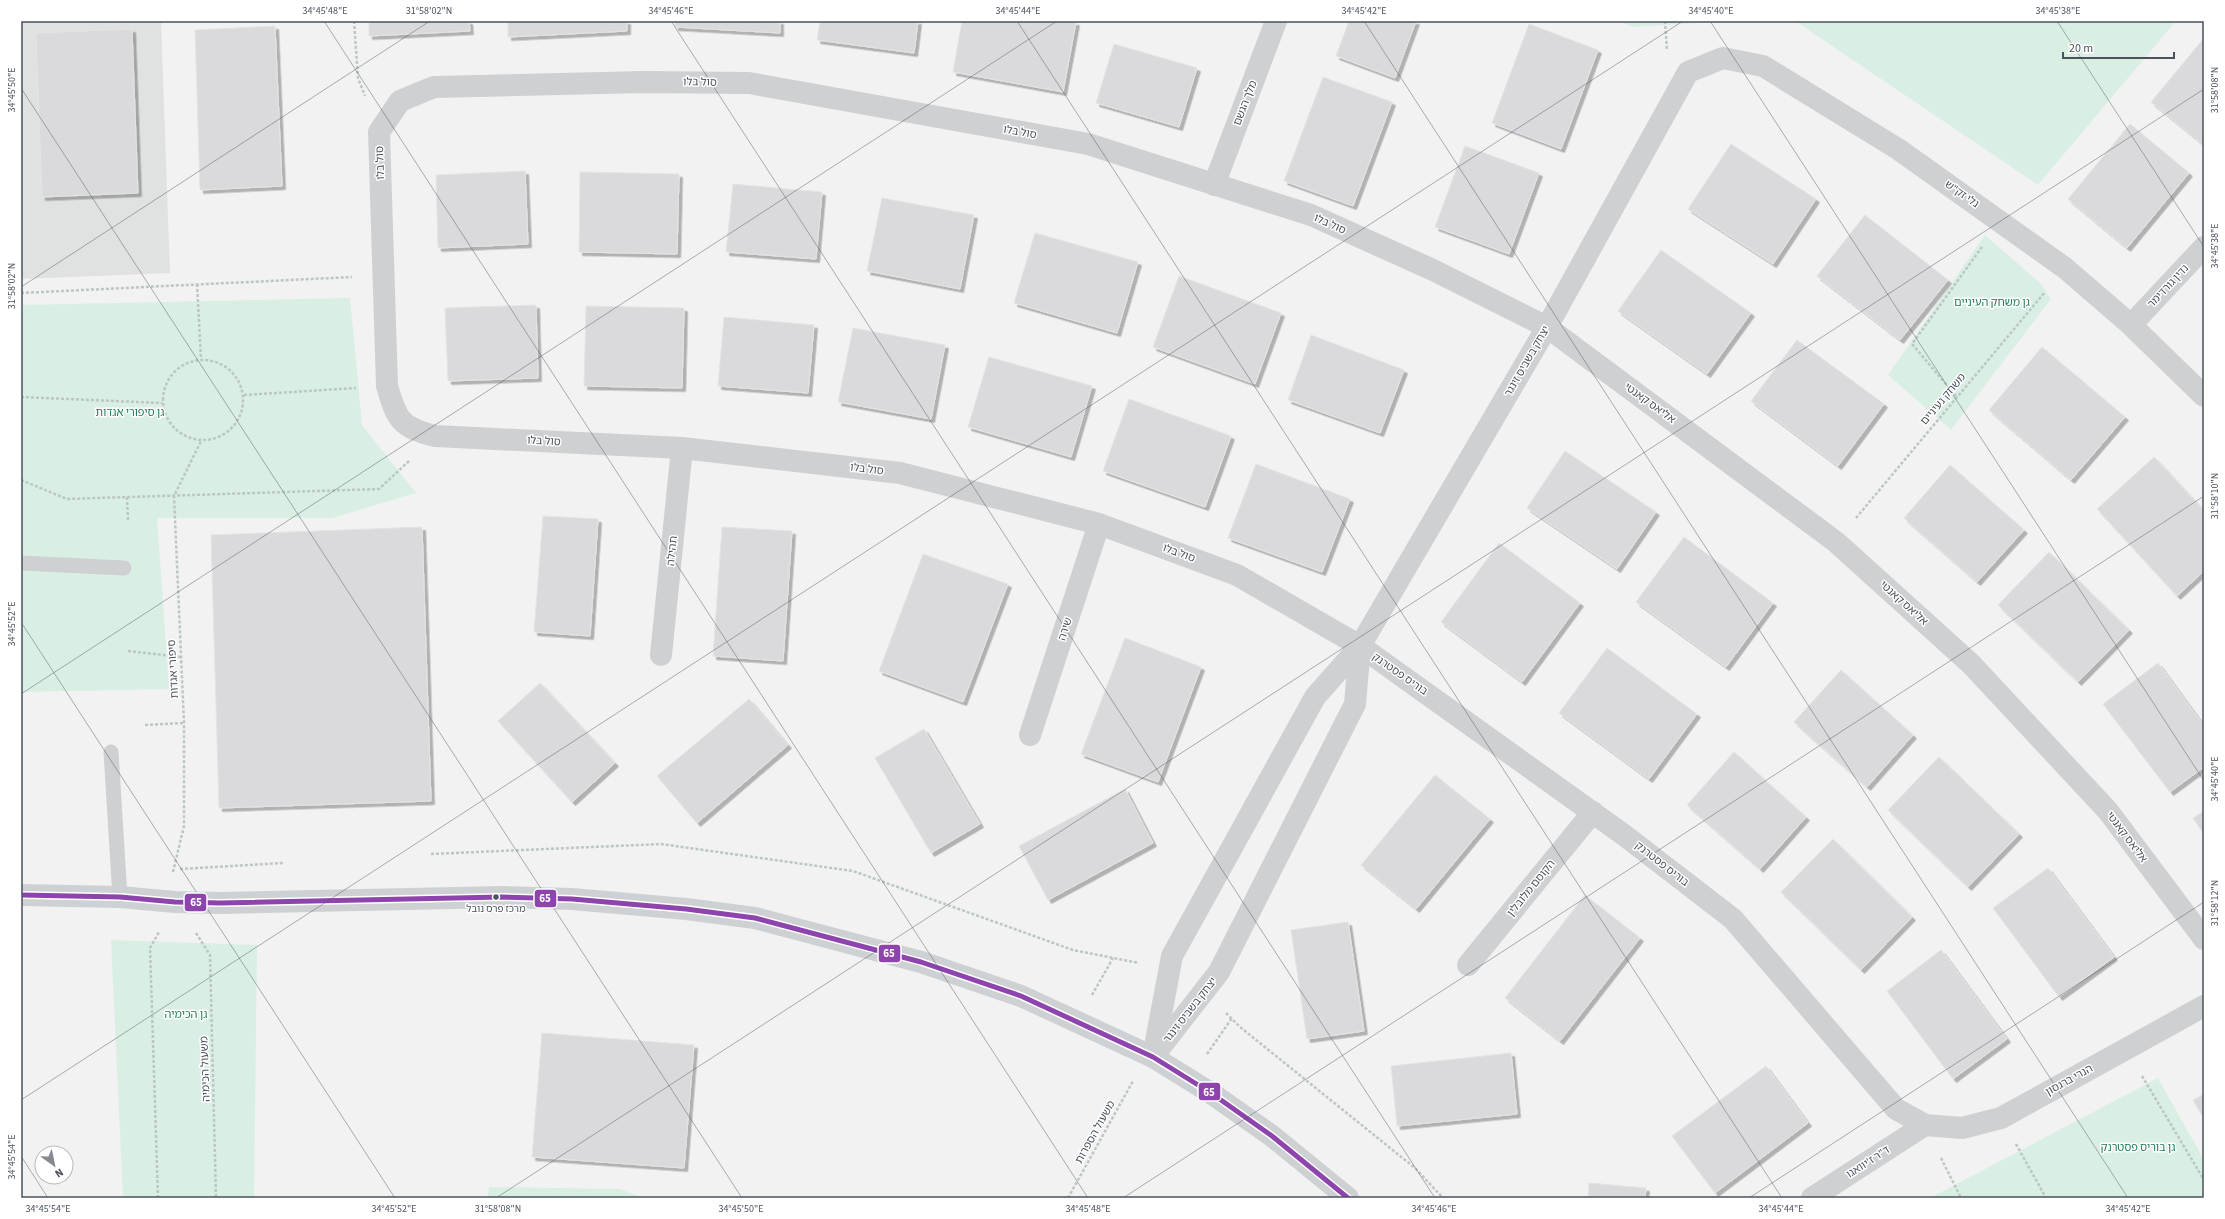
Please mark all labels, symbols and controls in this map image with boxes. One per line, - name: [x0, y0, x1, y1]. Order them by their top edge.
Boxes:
- text: 34°45'48"E: [302, 4, 348, 18]
- text: 31°58'02"N: [406, 4, 452, 18]
- text: 34°45'46"E: [648, 4, 694, 18]
- text: 34°45'44"E: [995, 4, 1041, 18]
- text: 34°45'42"E: [1341, 4, 1387, 18]
- text: 34°45'40"E: [1688, 4, 1734, 18]
- text: 34°45'38"E: [2035, 4, 2081, 18]
- scale bar: [2063, 34, 2174, 60]
- text: 20 m: [2069, 40, 2093, 57]
- text: 34°45'50"E: [5, 67, 19, 113]
- text: 31°58'08"N: [2208, 67, 2222, 113]
- street label: סול בלו: [683, 74, 717, 90]
- street label: מלך הגשם: [1230, 78, 1260, 128]
- street label: סול בלו: [1002, 122, 1038, 142]
- street label: סול בלו: [372, 146, 388, 180]
- street label: נלי זק"ש: [1942, 177, 1982, 211]
- street label: סול בלו: [1312, 210, 1348, 238]
- text: 34°45'38"E: [2208, 223, 2222, 269]
- street label: נדין גורדימר: [2144, 261, 2192, 311]
- text: 31°58'02"N: [5, 263, 19, 309]
- park label: גן משחק העיניים: [1954, 295, 2030, 310]
- street label: יצחק בשביס זינגר: [1501, 323, 1553, 399]
- street label: משחק נעיניים: [1917, 370, 1969, 428]
- street label: אליאס קאנטי: [1621, 379, 1679, 427]
- park label: גן סיפורי אגדות: [96, 405, 164, 420]
- street label: סול בלו: [527, 433, 561, 449]
- street label: סול בלו: [849, 460, 885, 478]
- text: 31°58'10"N: [2208, 473, 2222, 519]
- street label: תהילה: [663, 535, 681, 567]
- street label: סול בלו: [1161, 540, 1197, 566]
- street label: אליאס קאנטי: [1877, 577, 1931, 629]
- text: 34°45'52"E: [5, 601, 19, 647]
- street label: שירה: [1054, 615, 1076, 643]
- street label: סיפורי אגדות: [164, 639, 182, 699]
- street label: בוריס פסטרנק: [1369, 649, 1431, 699]
- text: 34°45'40"E: [2208, 756, 2222, 802]
- street label: אליאס קאנטי: [2103, 808, 2151, 866]
- street label: בוריס פסטרנק: [1632, 838, 1692, 890]
- street label: הקוסם מלובלין: [1503, 856, 1559, 920]
- text: 31°58'12"N: [2208, 880, 2222, 926]
- line badge: 65: [534, 889, 557, 908]
- text: 65: [539, 891, 551, 906]
- marker: מרכז פרס נובל: [491, 892, 501, 902]
- line badge: 65: [184, 893, 207, 912]
- text: 65: [190, 895, 202, 910]
- place label: מרכז פרס נובל: [466, 902, 526, 916]
- line badge: 65: [878, 944, 901, 963]
- text: 65: [883, 946, 895, 961]
- street label: יצחק בשביס זינגר: [1160, 974, 1220, 1046]
- park label: גן הכימיה: [165, 1007, 207, 1022]
- street label: משעול הכימיה: [196, 1036, 214, 1102]
- street label: הנרי ברגסון: [2043, 1061, 2096, 1099]
- line badge: 65: [1198, 1082, 1221, 1101]
- text: 65: [1203, 1085, 1215, 1100]
- street label: משעול הספרות: [1071, 1098, 1119, 1166]
- text: 34°45'54"E: [5, 1134, 19, 1180]
- park label: גן בוריס פסטרנק: [2101, 1140, 2175, 1155]
- street label: ד"ר ז'יוואגו: [1843, 1142, 1893, 1182]
- north arrow: [34, 1145, 74, 1185]
- text: N: [52, 1165, 66, 1181]
- text: 34°45'54"E: [25, 1202, 71, 1216]
- text: 34°45'52"E: [371, 1202, 417, 1216]
- text: 31°58'08"N: [475, 1202, 521, 1216]
- text: 34°45'50"E: [718, 1202, 764, 1216]
- text: 34°45'48"E: [1065, 1202, 1111, 1216]
- text: 34°45'46"E: [1411, 1202, 1457, 1216]
- text: 34°45'44"E: [1758, 1202, 1804, 1216]
- text: 34°45'42"E: [2105, 1202, 2151, 1216]

